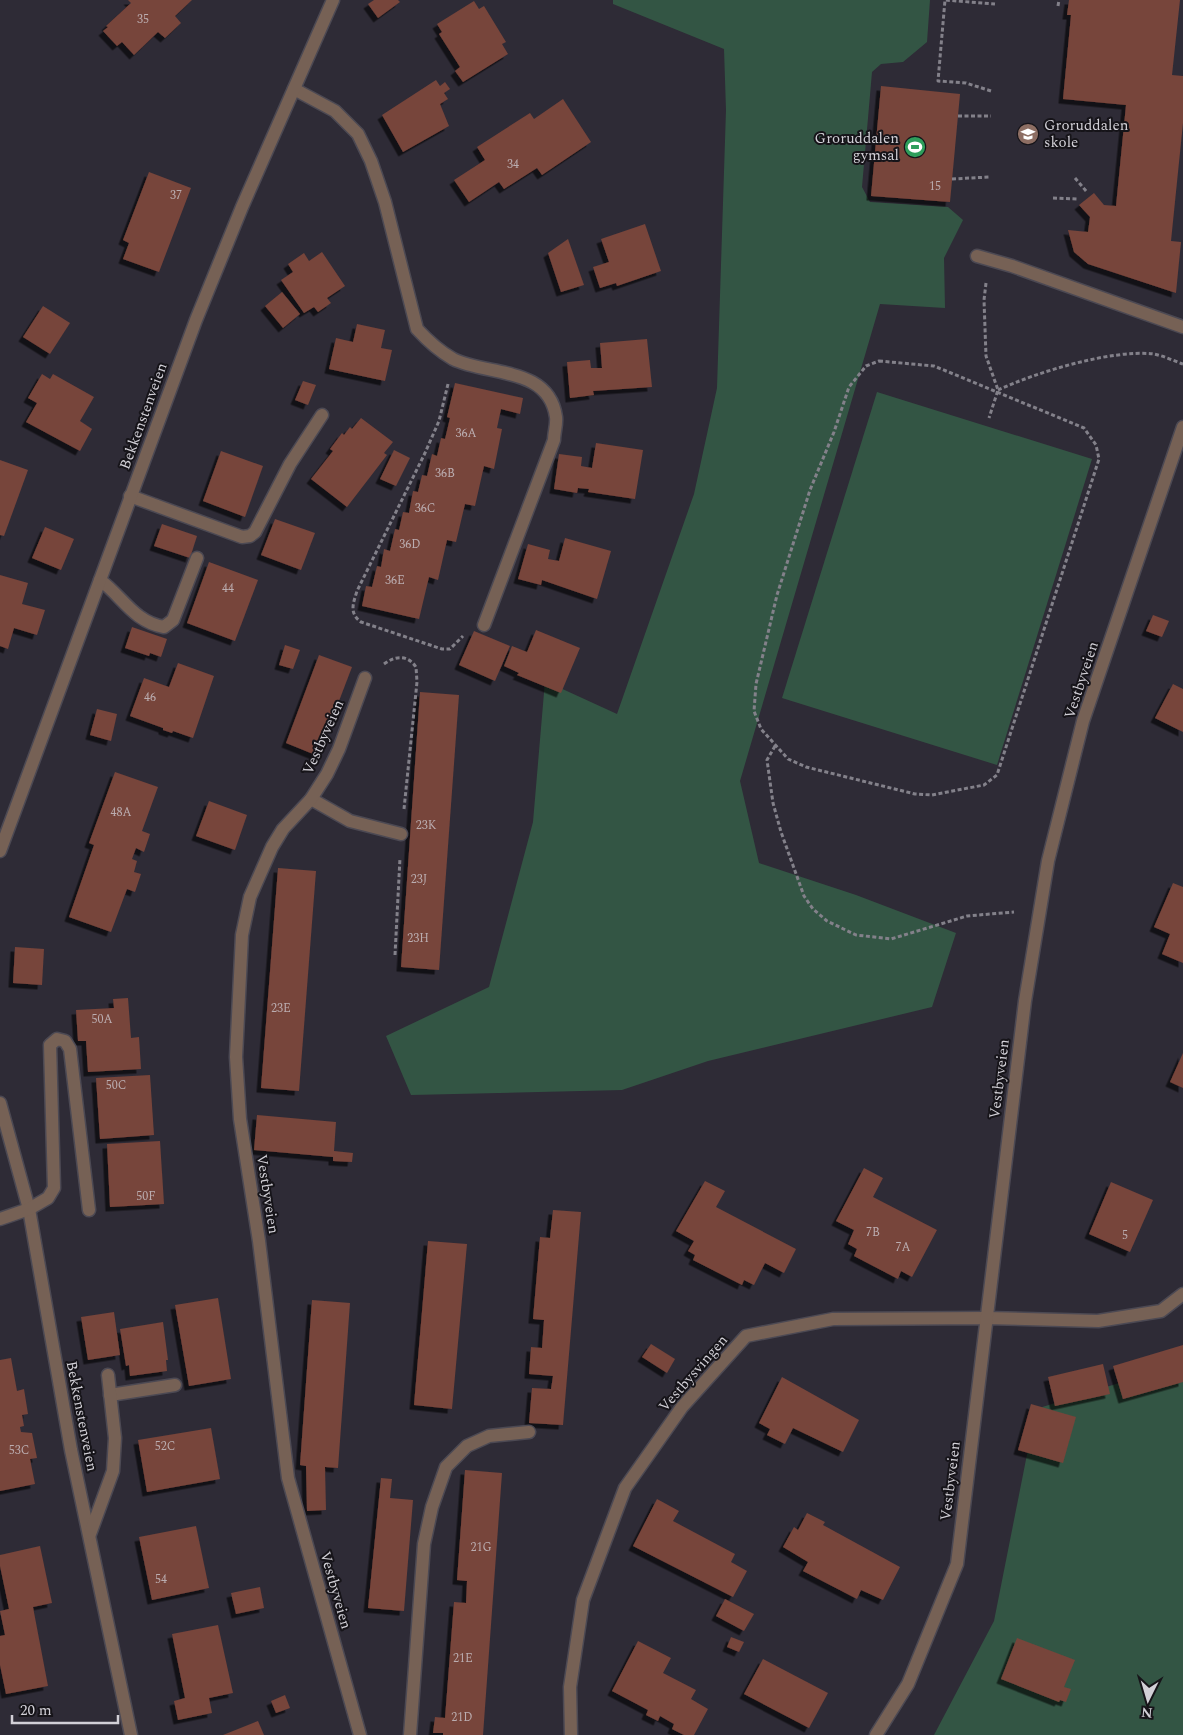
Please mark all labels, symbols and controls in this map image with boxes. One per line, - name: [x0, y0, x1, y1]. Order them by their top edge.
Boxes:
- house number: 35: [137, 10, 149, 29]
- place label: Groruddalen skole: [1044, 114, 1129, 154]
- school or university icon: Groruddalen skole: [1016, 122, 1040, 146]
- place label: Groruddalen gymsal: [815, 127, 899, 167]
- sports icon: Groruddalen gymsal: [903, 135, 927, 159]
- house number: 34: [507, 155, 519, 174]
- house number: 15: [929, 177, 941, 196]
- house number: 37: [170, 186, 182, 205]
- street label: Bekkenstenveien: [113, 359, 174, 473]
- house number: 36A: [455, 424, 477, 443]
- house number: 36B: [435, 464, 455, 483]
- house number: 36C: [415, 499, 435, 518]
- house number: 36D: [399, 535, 421, 554]
- house number: 36E: [385, 571, 405, 590]
- house number: 44: [222, 579, 234, 598]
- street label: Vestbyveien: [1058, 638, 1105, 722]
- house number: 46: [144, 688, 156, 707]
- street label: Vestbyveien: [297, 696, 350, 778]
- house number: 48A: [110, 803, 132, 822]
- house number: 23K: [416, 816, 437, 835]
- house number: 23J: [411, 870, 427, 889]
- house number: 23H: [407, 929, 429, 948]
- house number: 23E: [271, 999, 291, 1018]
- house number: 50A: [91, 1010, 113, 1029]
- street label: Vestbyveien: [983, 1038, 1016, 1120]
- house number: 50C: [106, 1076, 126, 1095]
- street label: Vestbyveien: [250, 1153, 285, 1236]
- house number: 50F: [136, 1187, 156, 1206]
- house number: 7B: [866, 1223, 880, 1242]
- house number: 5: [1122, 1226, 1128, 1245]
- house number: 7A: [895, 1238, 911, 1257]
- street label: Vestbysvingen: [653, 1329, 734, 1417]
- street label: Bekkenstenveien: [60, 1359, 104, 1474]
- house number: 52C: [155, 1437, 175, 1456]
- street label: Vestbyveien: [934, 1440, 967, 1522]
- house number: 53C: [9, 1441, 29, 1460]
- house number: 21G: [470, 1538, 492, 1557]
- street label: Vestbyveien: [313, 1549, 358, 1632]
- house number: 54: [155, 1570, 167, 1589]
- house number: 21E: [453, 1649, 473, 1668]
- north arrow: [1123, 1675, 1173, 1725]
- scale bar: [12, 1692, 119, 1724]
- text: 20 m: [20, 1699, 52, 1722]
- text: N: [1140, 1701, 1154, 1723]
- house number: 21D: [451, 1708, 473, 1727]

